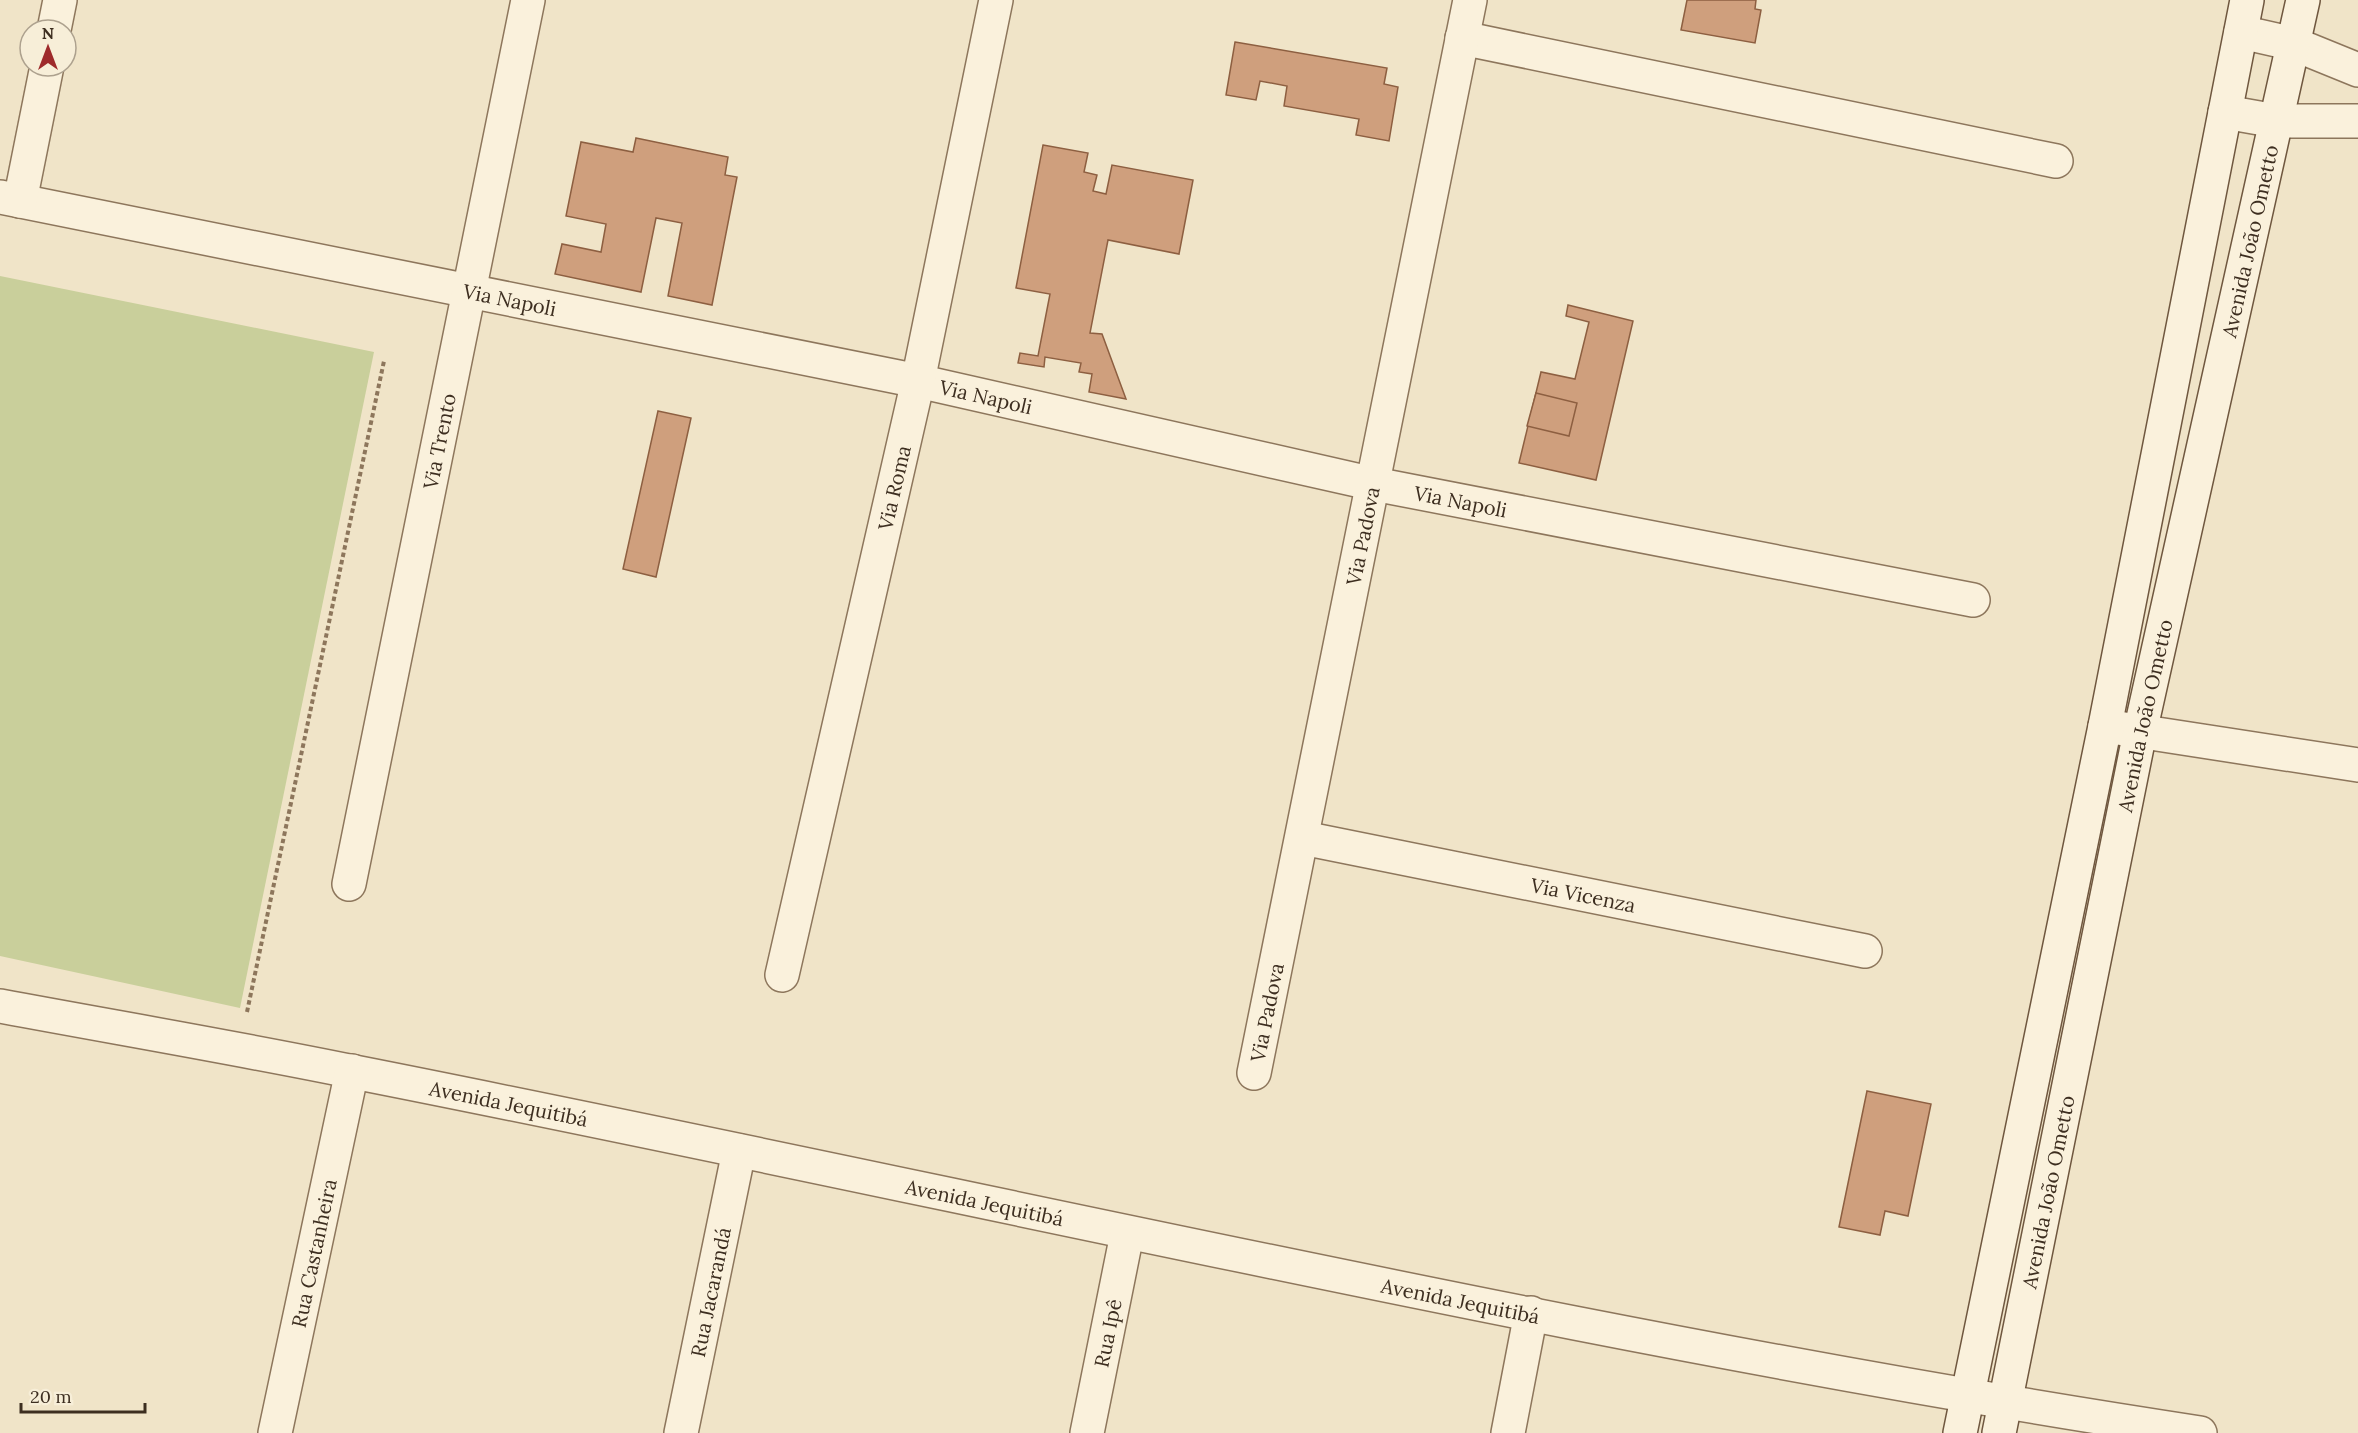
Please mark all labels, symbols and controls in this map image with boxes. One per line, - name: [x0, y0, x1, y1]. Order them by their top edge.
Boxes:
- north arrow: [18, 18, 78, 78]
- text: N: [42, 23, 54, 43]
- street label: Avenida João Ometto: [2216, 142, 2283, 341]
- street label: Via Napoli: [460, 277, 558, 321]
- street label: Via Napoli: [936, 374, 1035, 419]
- street label: Via Trento: [417, 391, 461, 492]
- street label: Via Roma: [872, 443, 915, 533]
- street label: Via Napoli: [1411, 479, 1509, 522]
- street label: Via Padova: [1340, 484, 1384, 588]
- street label: Avenida João Ometto: [2112, 617, 2177, 815]
- street label: Via Vicenza: [1528, 871, 1638, 917]
- street label: Via Padova: [1244, 961, 1288, 1065]
- street label: Avenida Jequitibá: [426, 1075, 590, 1131]
- street label: Avenida João Ometto: [2016, 1093, 2079, 1292]
- street label: Avenida Jequitibá: [902, 1173, 1066, 1231]
- street label: Rua Castanheira: [285, 1176, 341, 1330]
- street label: Rua Jacarandá: [684, 1225, 736, 1359]
- street label: Avenida Jequitibá: [1378, 1272, 1542, 1328]
- street label: Rua Ipê: [1088, 1296, 1126, 1369]
- scale bar: [21, 1376, 146, 1414]
- text: 20 m: [30, 1385, 72, 1408]

